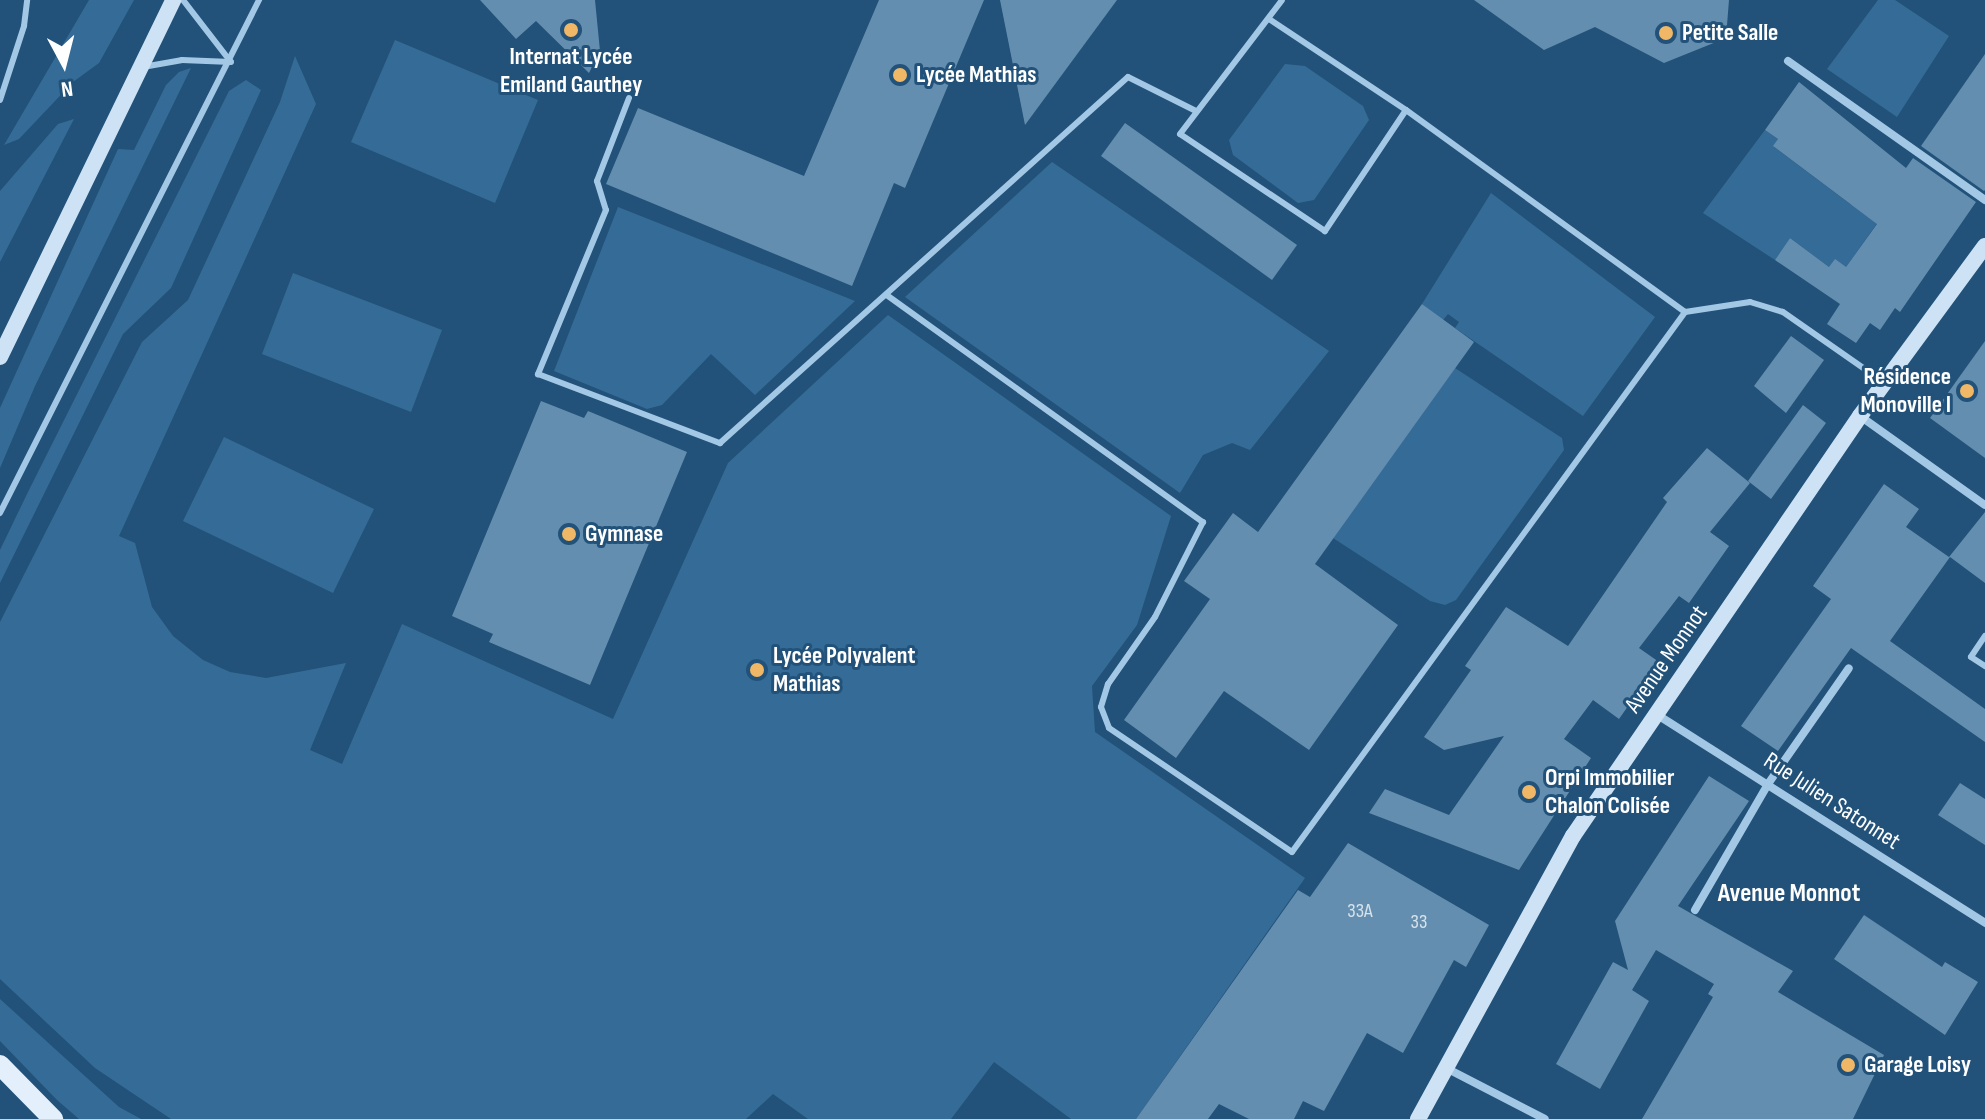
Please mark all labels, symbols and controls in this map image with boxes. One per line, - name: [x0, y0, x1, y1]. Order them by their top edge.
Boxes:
- place label: Petite Salle: [1682, 19, 1778, 47]
- marker: Internat Lycée Emiland Gauthey: [562, 21, 580, 39]
- north arrow: [24, 24, 104, 104]
- marker: Petite Salle: [1657, 24, 1675, 42]
- place label: Internat Lycée Emiland Gauthey: [500, 43, 642, 99]
- place label: Lycée Mathias: [916, 61, 1036, 89]
- marker: Lycée Mathias: [891, 66, 909, 84]
- text: N: [60, 74, 74, 102]
- place label: Résidence Monoville I: [1860, 363, 1951, 419]
- marker: Résidence Monoville I: [1958, 382, 1976, 400]
- place label: Gymnase: [585, 520, 663, 548]
- marker: Gymnase: [560, 525, 578, 543]
- street label: Avenue Monnot: [1618, 600, 1714, 718]
- place label: Lycée Polyvalent Mathias: [773, 642, 915, 698]
- marker: Lycée Polyvalent Mathias: [748, 661, 766, 679]
- street label: Rue Julien Satonnet: [1758, 746, 1906, 856]
- place label: Orpi Immobilier Chalon Colisée: [1545, 764, 1675, 820]
- marker: Orpi Immobilier Chalon Colisée: [1520, 783, 1538, 801]
- district label: Avenue Monnot: [1718, 878, 1860, 910]
- house number: 33A: [1347, 899, 1373, 923]
- house number: 33: [1411, 910, 1427, 934]
- place label: Garage Loisy: [1864, 1051, 1971, 1079]
- marker: Garage Loisy: [1839, 1056, 1857, 1074]

